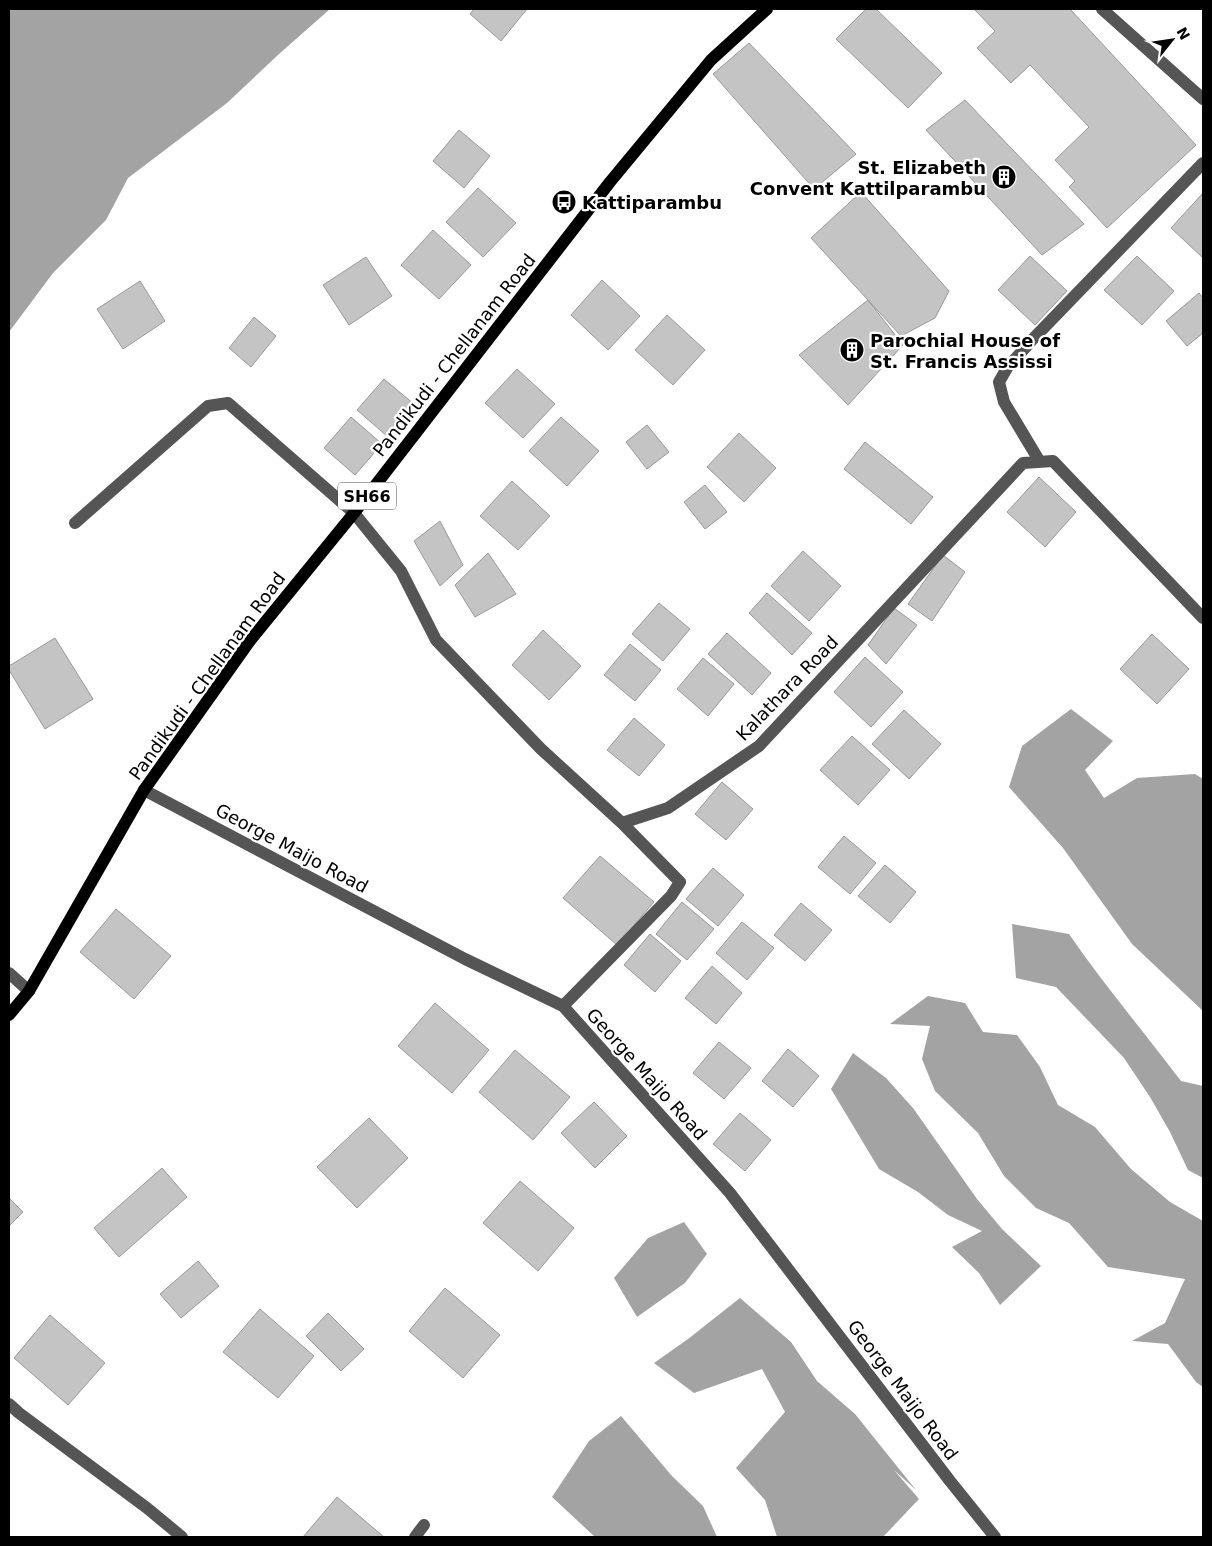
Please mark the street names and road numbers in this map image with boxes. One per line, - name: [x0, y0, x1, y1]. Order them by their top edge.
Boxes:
- street label: Pandikudi - Chellanam Road: [368, 249, 540, 461]
- road number: SH66: [338, 482, 396, 510]
- street label: Pandikudi - Chellanam Road: [125, 568, 289, 784]
- street label: Kalathara Road: [732, 631, 842, 745]
- street label: George Maijo Road: [212, 799, 372, 897]
- street label: George Maijo Road: [582, 1004, 712, 1144]
- street label: George Maijo Road: [844, 1316, 962, 1464]

